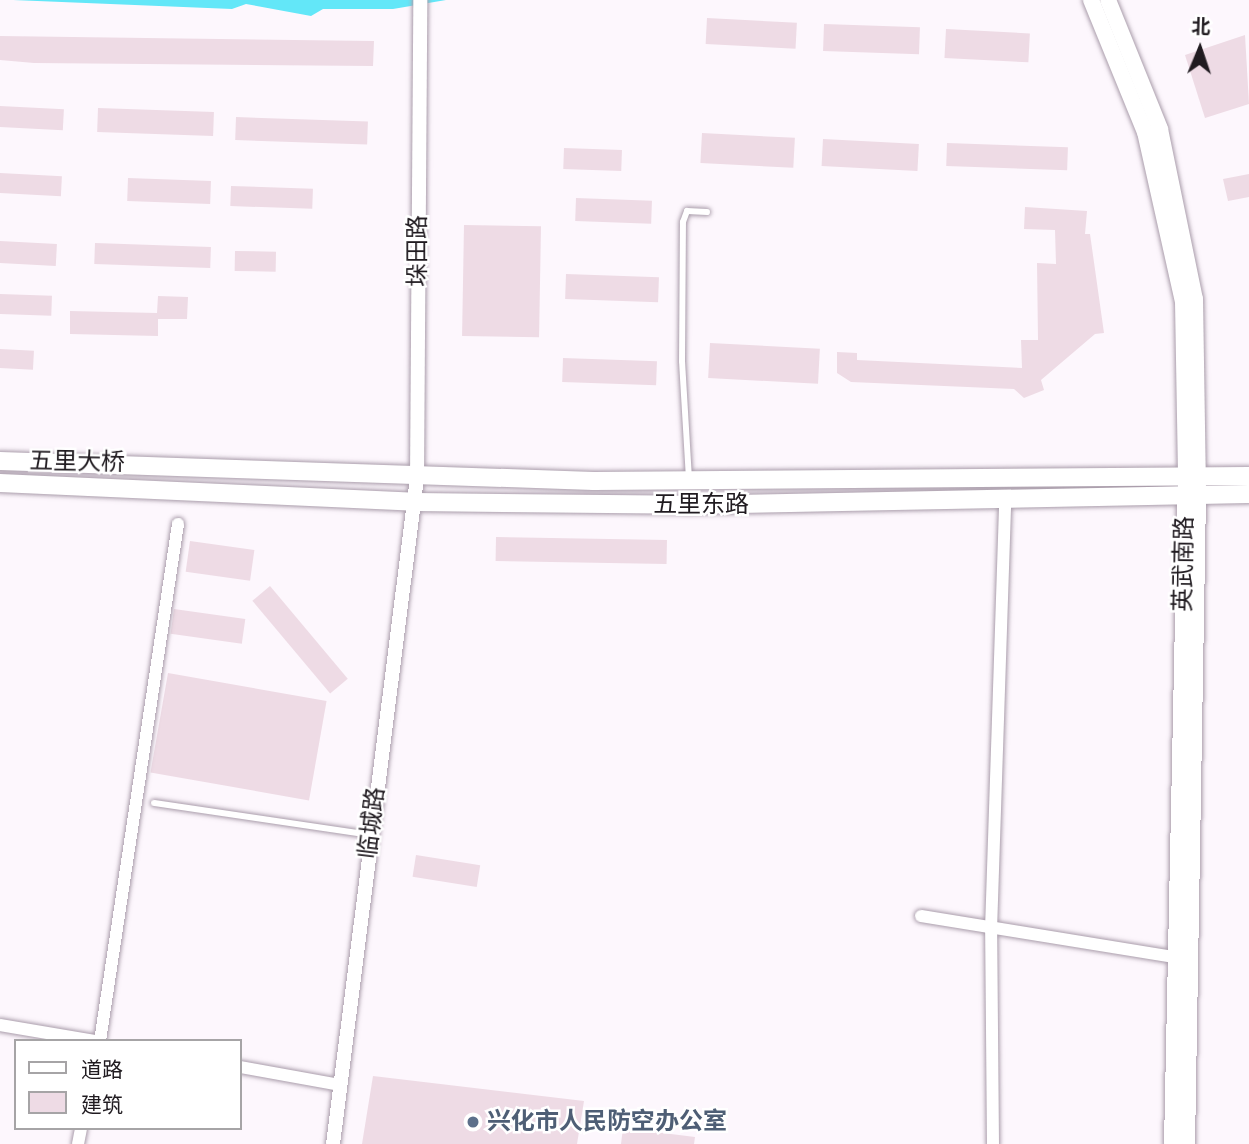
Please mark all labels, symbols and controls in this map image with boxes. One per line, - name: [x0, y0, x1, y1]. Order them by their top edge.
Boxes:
- north arrow: [1165, 14, 1235, 84]
- text: 北: [1191, 16, 1211, 39]
- street label: 垛田路: [404, 215, 432, 287]
- street label: 五里大桥: [29, 447, 125, 477]
- street label: 五里东路: [653, 491, 749, 519]
- street label: 英武南路: [1169, 516, 1199, 612]
- street label: 临城路: [353, 786, 391, 860]
- legend: [14, 1039, 242, 1130]
- text: 道路: [81, 1058, 123, 1083]
- text: 建筑: [81, 1093, 123, 1118]
- place label: 兴化市人民防空办公室: [487, 1108, 727, 1136]
- marker: 兴化市人民防空办公室: [465, 1114, 481, 1130]

